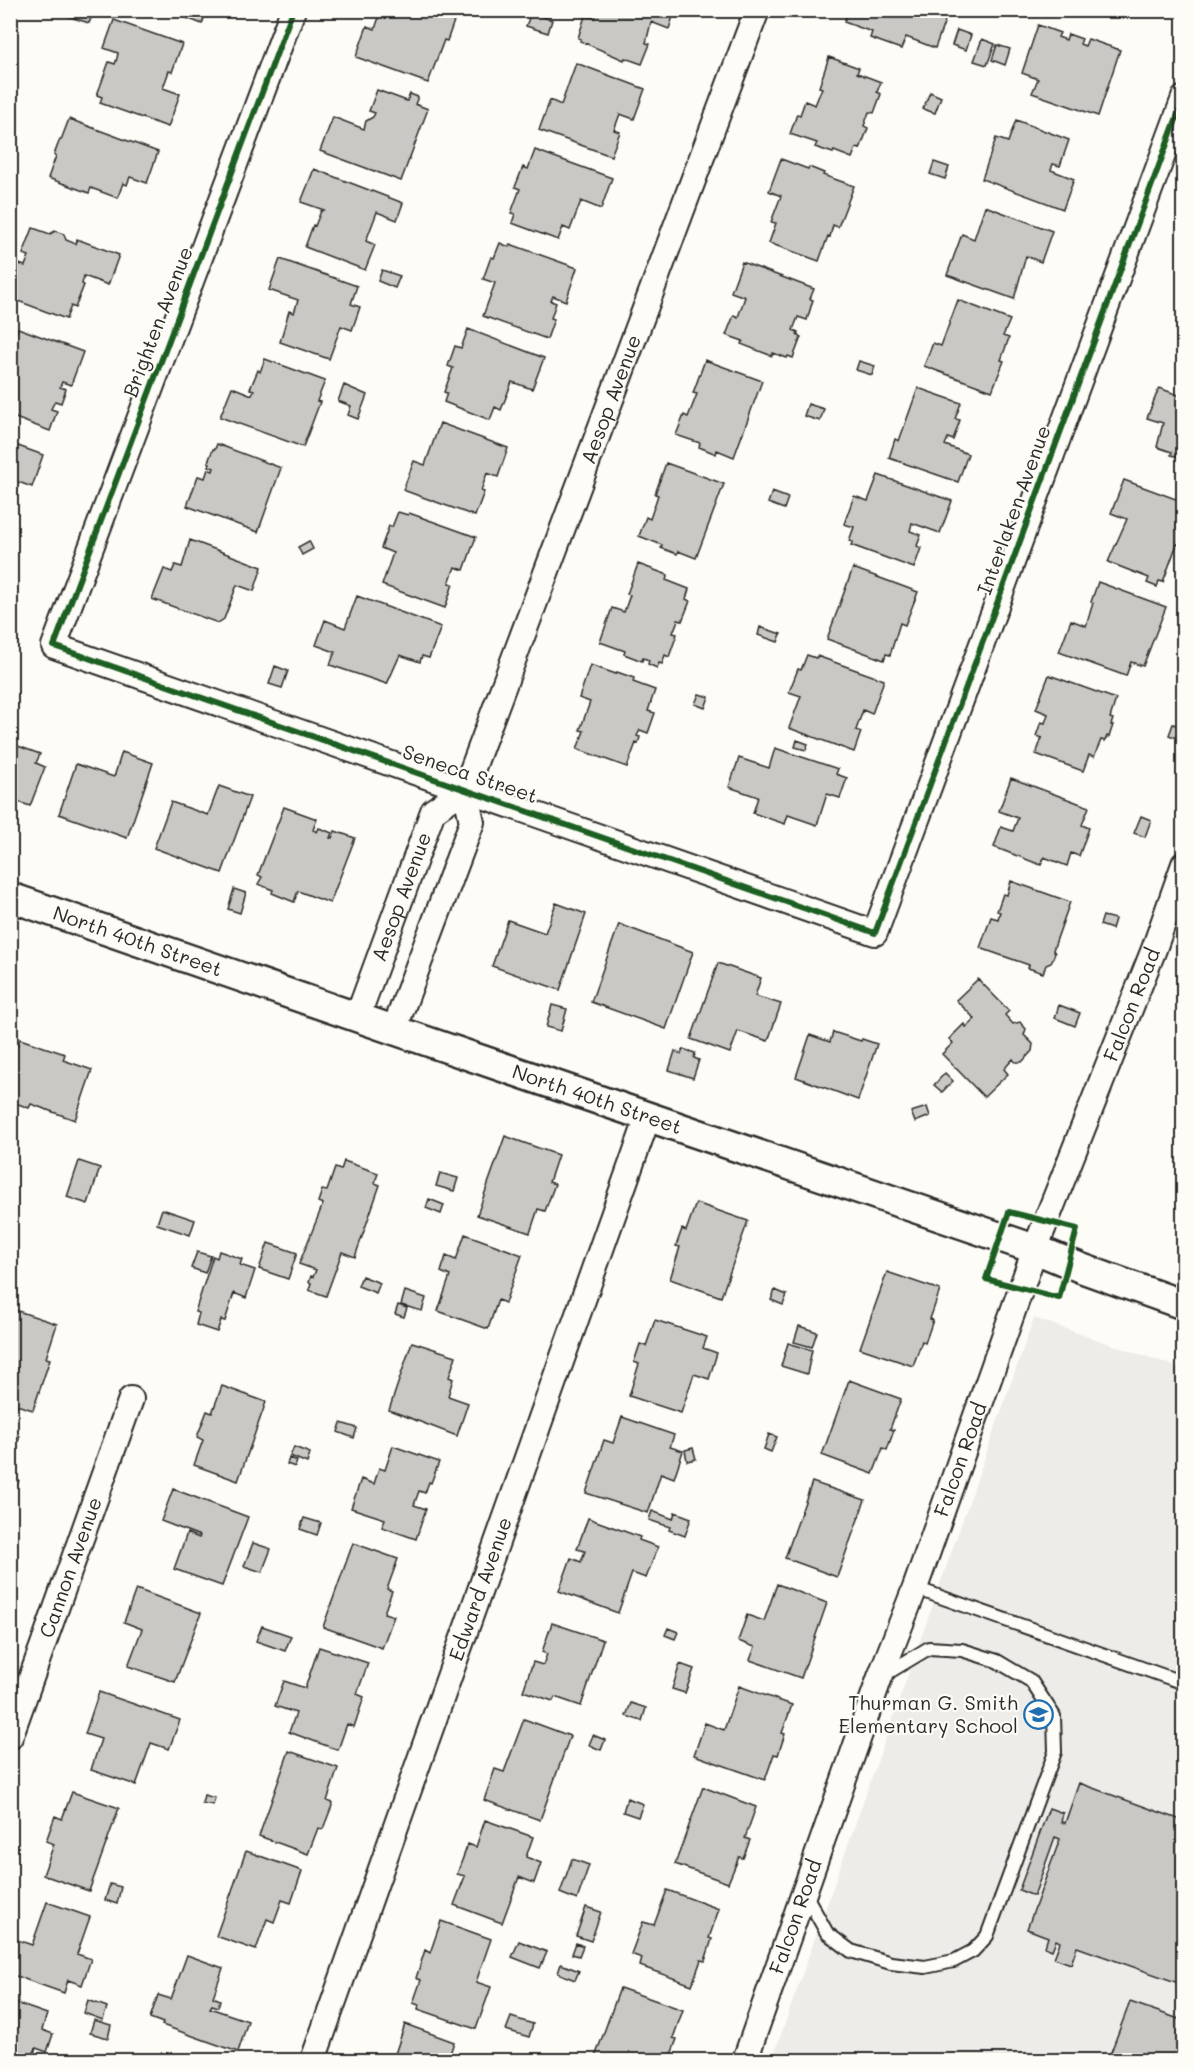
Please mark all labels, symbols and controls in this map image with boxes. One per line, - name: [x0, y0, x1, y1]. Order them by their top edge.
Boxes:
- street label: Brighten Avenue: [116, 243, 198, 401]
- street label: Aesop Avenue: [574, 331, 646, 467]
- street label: Interlaken Avenue: [970, 421, 1056, 598]
- street label: Seneca Street: [399, 738, 541, 808]
- street label: Aesop Avenue: [365, 828, 436, 965]
- street label: North 40th Street: [50, 899, 226, 982]
- street label: Falcon Road: [1097, 944, 1165, 1065]
- street label: North 40th Street: [509, 1057, 686, 1139]
- street label: Falcon Road: [927, 1398, 992, 1520]
- street label: Cannon Avenue: [33, 1493, 107, 1641]
- street label: Edward Avenue: [442, 1513, 517, 1664]
- place label: Thurman G. Smith Elementary School: [839, 1689, 1018, 1738]
- school or university icon: Thurman G. Smith Elementary School: [1023, 1699, 1055, 1731]
- street label: Falcon Road: [762, 1856, 827, 1977]

